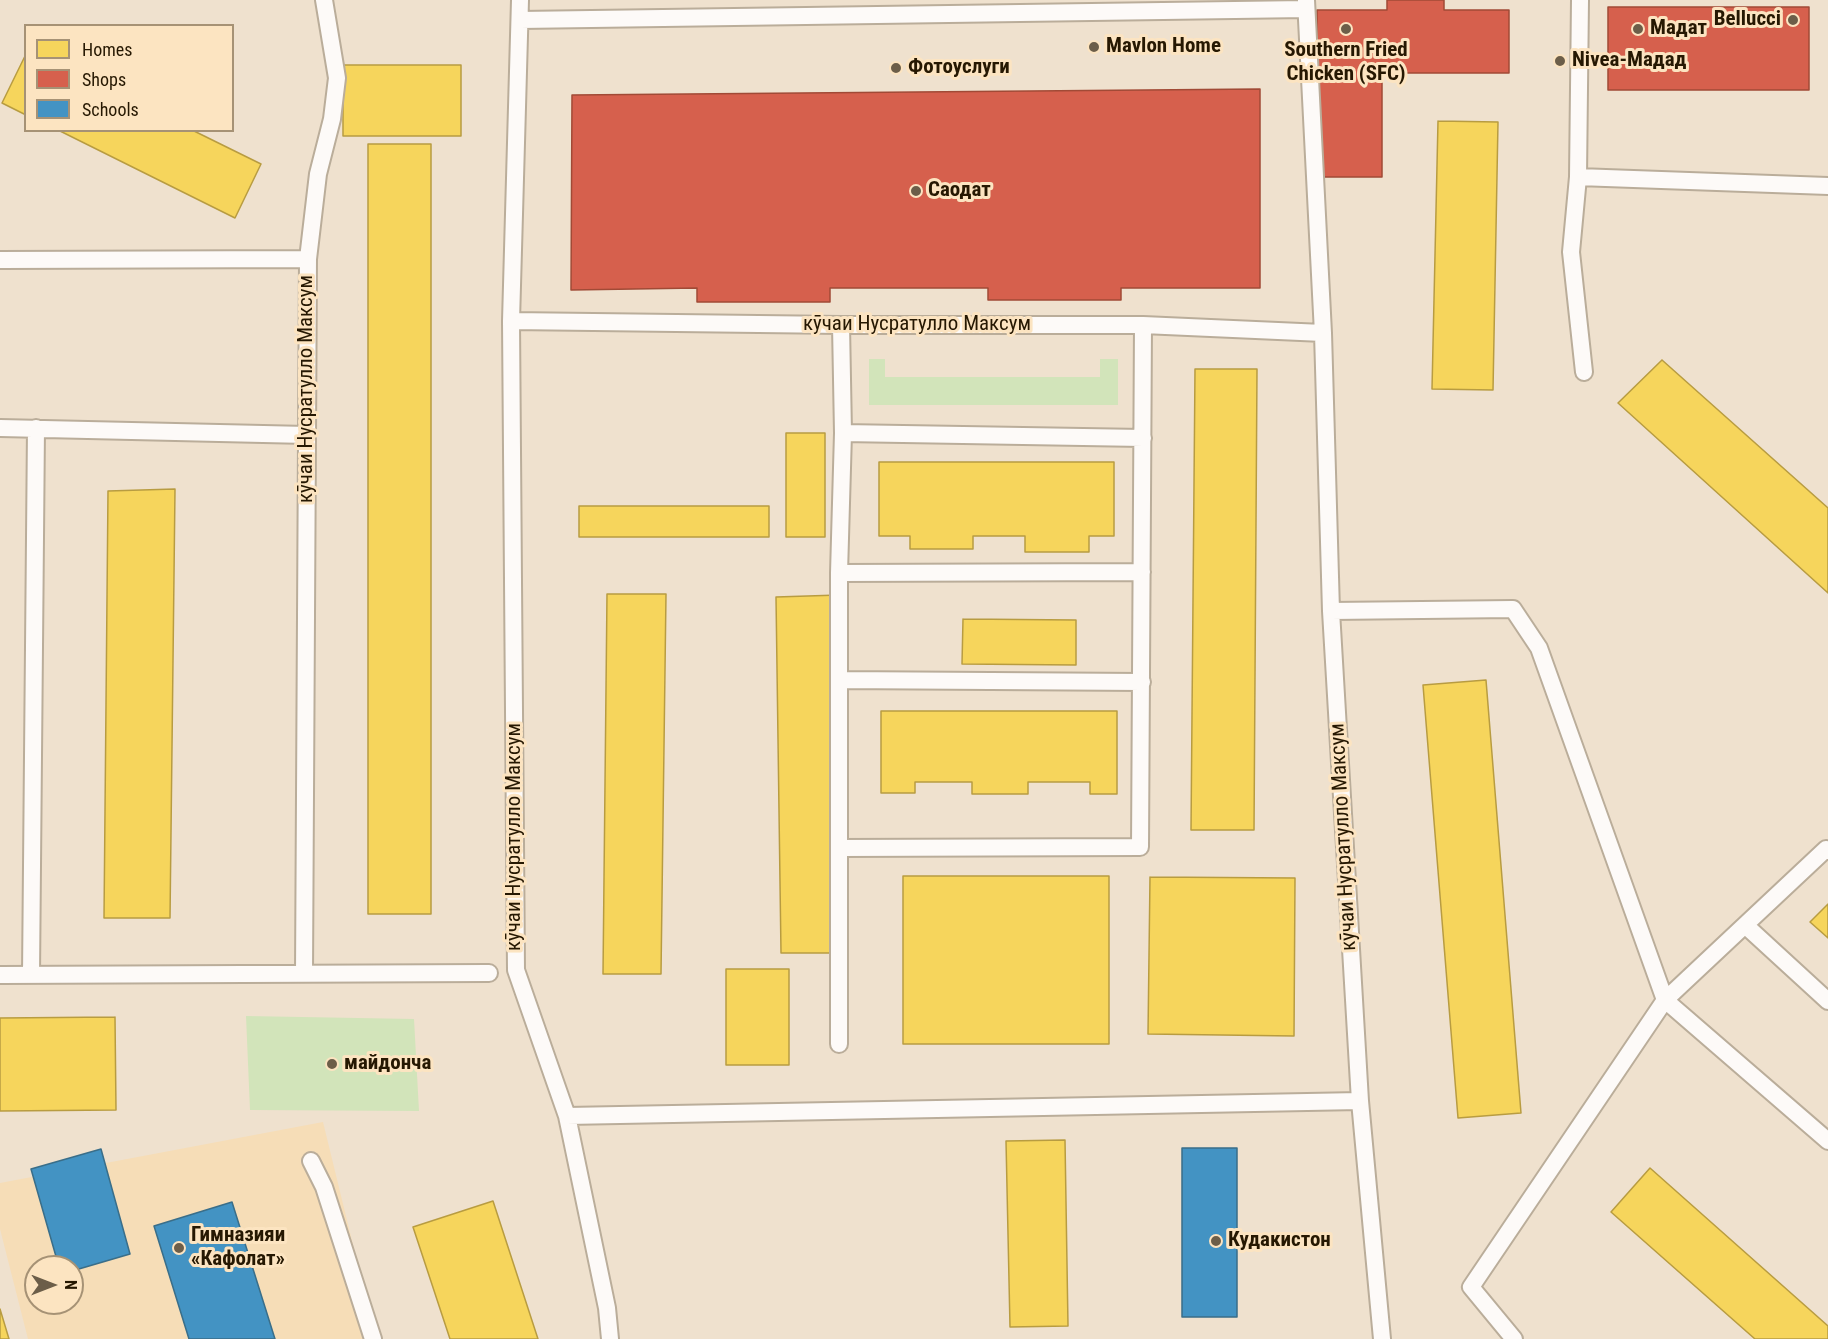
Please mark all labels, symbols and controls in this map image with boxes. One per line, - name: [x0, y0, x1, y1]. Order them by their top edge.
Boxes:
- place label: Bellucci: [1714, 7, 1781, 33]
- marker: Bellucci: [1786, 13, 1800, 27]
- place label: Мадат: [1650, 16, 1707, 42]
- marker: Southern Fried Chicken (SFC): [1339, 22, 1353, 36]
- marker: Мадат: [1631, 22, 1645, 36]
- legend: [24, 24, 234, 132]
- place label: Mavlon Home: [1106, 34, 1221, 60]
- place label: Southern Fried Chicken (SFC): [1284, 38, 1408, 88]
- text: Homes: [82, 39, 132, 60]
- marker: Mavlon Home: [1087, 40, 1101, 54]
- place label: Nivea-Мадад: [1572, 48, 1686, 74]
- marker: Nivea-Мадад: [1553, 54, 1567, 68]
- place label: Фотоуслуги: [908, 55, 1010, 81]
- marker: Фотоуслуги: [889, 61, 903, 75]
- text: Shops: [82, 69, 126, 90]
- text: Schools: [82, 99, 139, 120]
- place label: Саодат: [928, 178, 991, 204]
- marker: Саодат: [909, 184, 923, 198]
- street label: кӯчаи Нусратулло Максум: [294, 275, 320, 503]
- street label: кӯчаи Нусратулло Максум: [803, 312, 1031, 338]
- street label: кӯчаи Нусратулло Максум: [1325, 722, 1363, 952]
- street label: кӯчаи Нусратулло Максум: [502, 723, 528, 951]
- place label: майдонча: [344, 1051, 431, 1077]
- marker: майдонча: [325, 1057, 339, 1071]
- place label: Гимназияи «Кафолат»: [191, 1223, 285, 1273]
- place label: Кудакистон: [1228, 1228, 1331, 1254]
- marker: Кудакистон: [1209, 1234, 1223, 1248]
- marker: Гимназияи «Кафолат»: [172, 1241, 186, 1255]
- north arrow: [24, 1255, 84, 1315]
- text: N: [61, 1280, 80, 1290]

